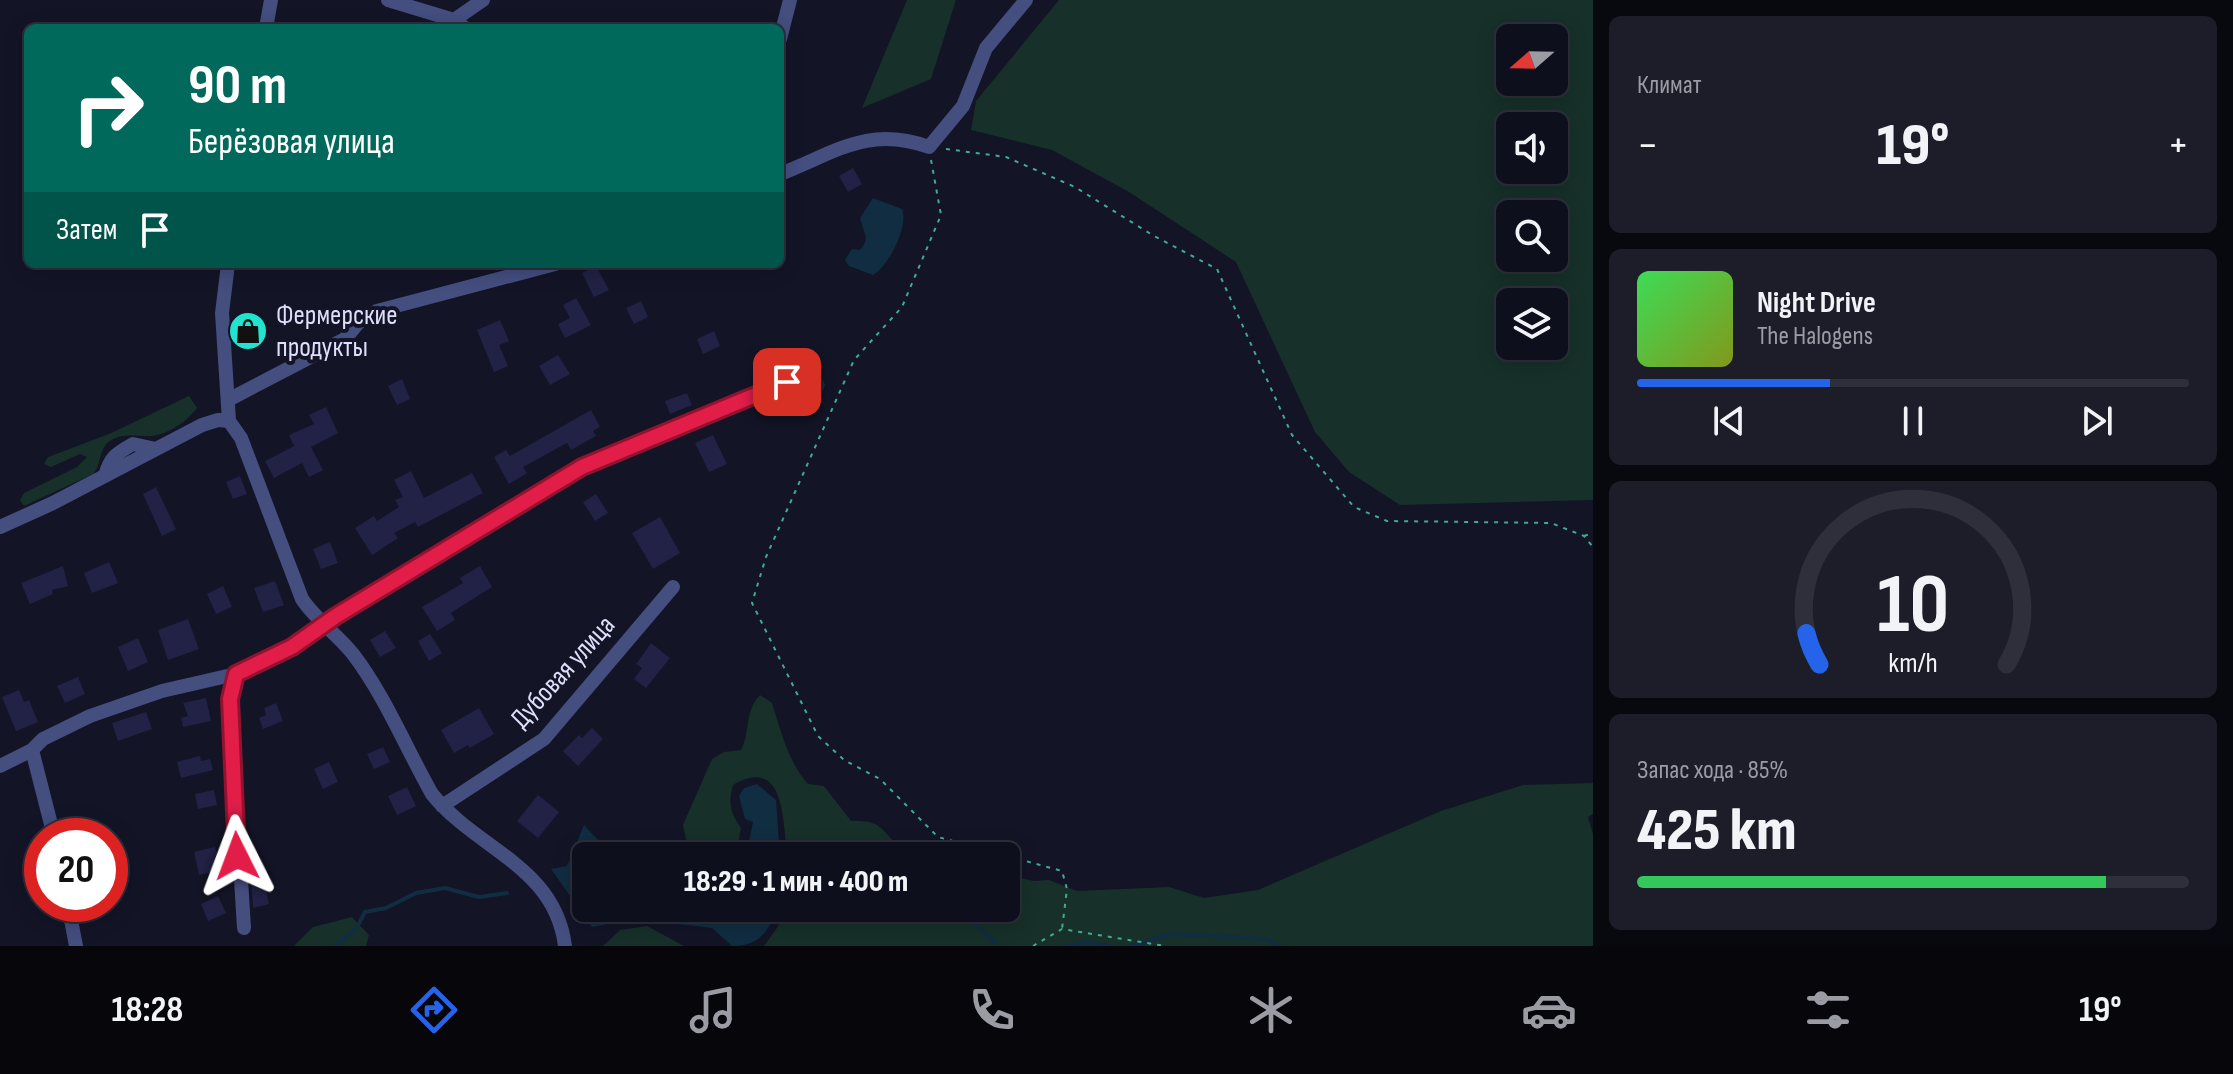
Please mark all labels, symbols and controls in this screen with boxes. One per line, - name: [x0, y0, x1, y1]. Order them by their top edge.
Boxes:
- north arrow: [1496, 24, 1568, 96]
- map controls: [1496, 24, 1568, 360]
- text: 90 m: [188, 53, 287, 120]
- icon: right: [56, 56, 160, 160]
- text: Климат: [1637, 70, 1701, 101]
- text: 19°: [1876, 110, 1950, 182]
- button: sound: [1496, 112, 1568, 184]
- text: −: [1637, 119, 1659, 172]
- text: +: [2167, 119, 2189, 172]
- text: Берёзовая улица: [188, 121, 395, 164]
- button: search: [1496, 200, 1568, 272]
- icon: arrive: [133, 208, 177, 252]
- text: Затем: [56, 212, 117, 248]
- text: Night Drive: [1757, 285, 1876, 321]
- button: layers: [1496, 288, 1568, 360]
- place label: Фермерские продукты: [276, 299, 398, 364]
- shop icon: Фермерские продукты: [227, 310, 269, 352]
- text: The Halogens: [1757, 321, 1873, 352]
- pin: [753, 348, 821, 416]
- icon: arrive: [765, 360, 809, 404]
- icon: previous: [1707, 399, 1751, 443]
- icon: pause: [1891, 399, 1935, 443]
- icon: next: [2075, 399, 2119, 443]
- text: 10: [1877, 556, 1949, 656]
- street label: Дубовая улица: [504, 609, 622, 735]
- text: km/h: [1888, 646, 1938, 681]
- text: Запас хода · 85%: [1637, 755, 1788, 786]
- text: 425 km: [1637, 795, 1797, 867]
- position arrow: [195, 814, 279, 898]
- speed limit sign: 20: [24, 818, 128, 922]
- text: 18:29 · 1 мин · 400 m: [684, 864, 908, 900]
- icon: directions: [406, 982, 462, 1038]
- icon: music: [685, 982, 741, 1038]
- icon: phone: [964, 982, 1020, 1038]
- icon: climate: [1243, 982, 1299, 1038]
- icon: car: [1521, 982, 1577, 1038]
- icon: filters: [1800, 982, 1856, 1038]
- text: 18:28: [111, 989, 183, 1032]
- text: 19°: [2079, 989, 2122, 1032]

